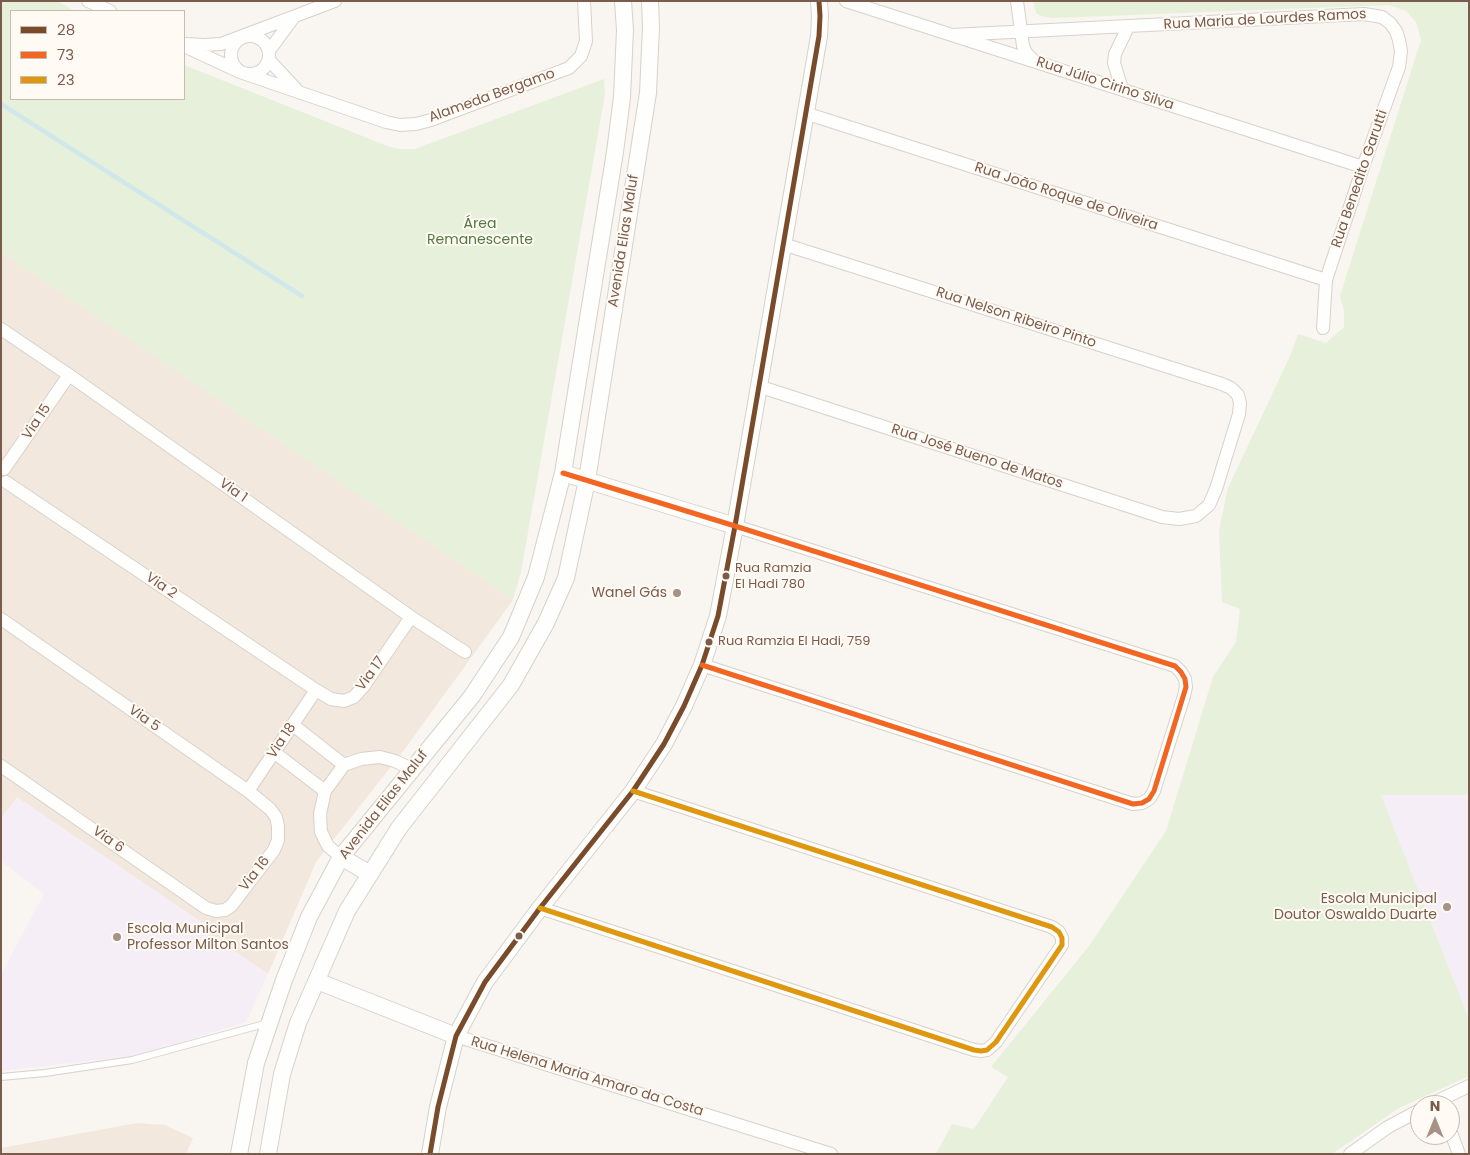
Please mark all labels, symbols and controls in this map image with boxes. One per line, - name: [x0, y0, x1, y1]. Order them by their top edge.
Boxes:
- street label: Rua Maria de Lourdes Ramos: [1163, 6, 1367, 34]
- legend: [10, 10, 185, 100]
- text: 28: [57, 19, 75, 40]
- text: 73: [57, 44, 74, 65]
- street label: Rua Júlio Cirino Silva: [1034, 54, 1176, 114]
- street label: Alameda Bergamo: [427, 65, 557, 127]
- text: 23: [57, 69, 74, 90]
- street label: Rua Benedito Garutti: [1329, 108, 1391, 250]
- street label: Rua João Roque de Oliveira: [972, 159, 1160, 235]
- street label: Avenida Elias Maluf: [605, 173, 643, 309]
- park label: Área Remanescente: [427, 216, 533, 248]
- street label: Rua Nelson Ribeiro Pinto: [934, 284, 1098, 352]
- street label: Via 15: [19, 401, 55, 443]
- street label: Rua José Bueno de Matos: [889, 421, 1065, 493]
- street label: Via 1: [216, 475, 250, 507]
- place label: Rua Ramzia El Hadi 780: [735, 561, 811, 592]
- street label: Via 2: [142, 569, 180, 603]
- marker: Rua Ramzia El Hadi 780: [721, 571, 731, 581]
- place label: Wanel Gás: [591, 585, 667, 601]
- marker: Wanel Gás: [671, 587, 683, 599]
- place label: Rua Ramzia El Hadi, 759: [718, 634, 871, 650]
- marker: Rua Ramzia El Hadi, 759: [704, 637, 714, 647]
- street label: Via 17: [353, 654, 389, 694]
- street label: Via 5: [125, 702, 163, 736]
- street label: Via 18: [264, 720, 300, 762]
- street label: Avenida Elias Maluf: [336, 747, 432, 863]
- street label: Via 6: [89, 823, 127, 857]
- street label: Via 16: [236, 853, 274, 895]
- place label: Escola Municipal Doutor Oswaldo Duarte: [1274, 891, 1437, 924]
- marker: Escola Municipal Doutor Oswaldo Duarte: [1441, 901, 1453, 913]
- place label: Escola Municipal Professor Milton Santos: [127, 921, 289, 954]
- marker: Escola Municipal Professor Milton Santos: [111, 931, 123, 943]
- unlabelled marker: [514, 931, 524, 941]
- street label: Rua Helena Maria Amaro da Costa: [469, 1034, 705, 1120]
- north arrow: [1410, 1095, 1460, 1145]
- text: N: [1430, 1096, 1440, 1116]

